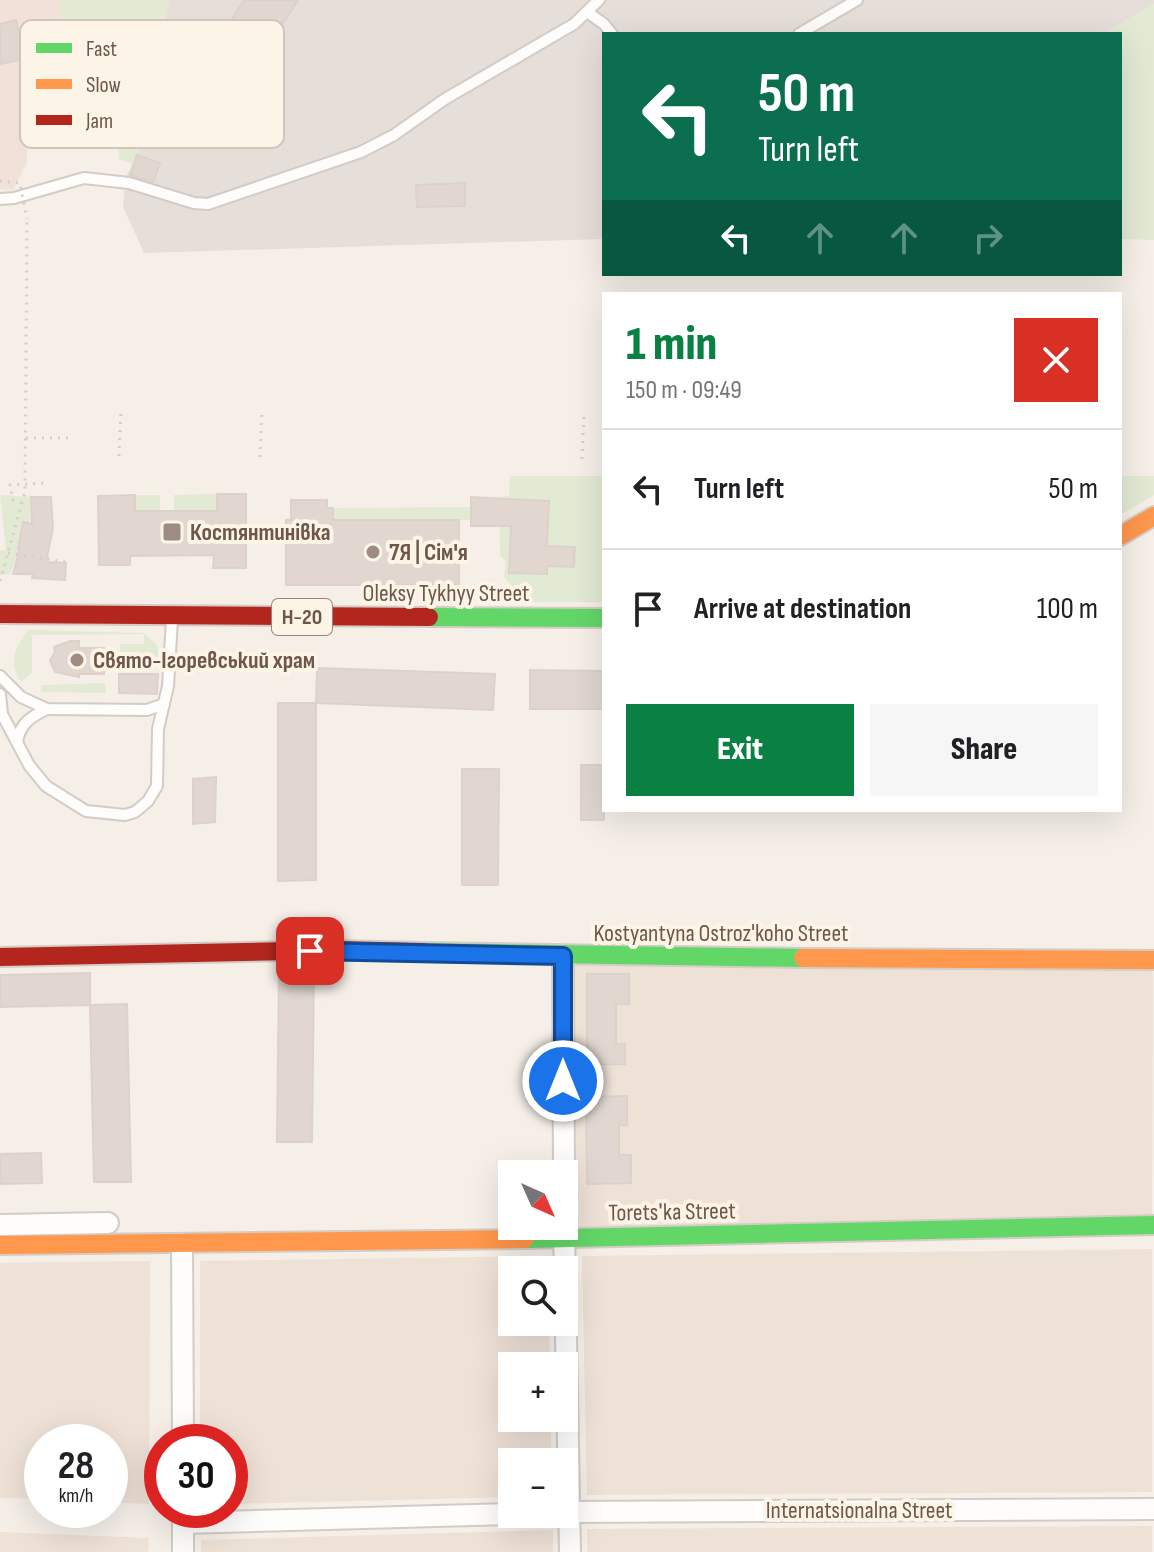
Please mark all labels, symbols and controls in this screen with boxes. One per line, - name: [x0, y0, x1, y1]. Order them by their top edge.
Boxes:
- legend: [20, 20, 284, 148]
- text: Fast: [86, 36, 117, 63]
- text: 50 m: [758, 61, 855, 128]
- icon: left: [626, 64, 730, 168]
- text: Slow: [86, 72, 121, 99]
- text: Jam: [85, 108, 113, 135]
- text: Turn left: [758, 129, 859, 172]
- icon: left: [714, 216, 758, 260]
- icon: ahead: [798, 216, 842, 260]
- icon: ahead: [882, 216, 926, 260]
- icon: right: [966, 216, 1010, 260]
- text: 1 min: [626, 316, 717, 373]
- button: close: [1014, 318, 1098, 402]
- text: 150 m · 09:49: [626, 375, 742, 406]
- icon: left: [626, 467, 670, 511]
- text: Turn left: [694, 471, 784, 507]
- text: 50 m: [1049, 471, 1098, 507]
- place label: Костянтинівка: [190, 518, 330, 547]
- marker: Костянтинівка: [161, 521, 183, 543]
- place label: 7Я | Сім'я: [389, 538, 468, 567]
- marker: 7Я | Сім'я: [364, 543, 382, 561]
- street label: Oleksy Tykhyy Street: [363, 579, 529, 608]
- icon: arrive: [626, 587, 670, 631]
- text: Arrive at destination: [694, 591, 911, 627]
- text: 100 m: [1037, 591, 1098, 627]
- road number: Н-20: [272, 599, 332, 635]
- place label: Свято-Ігоревський храм: [93, 646, 315, 675]
- marker: Свято-Ігоревський храм: [68, 651, 86, 669]
- button: Exit: [626, 704, 854, 796]
- button: Share: [870, 704, 1098, 796]
- pin: [276, 917, 344, 985]
- street label: Kostyantyna Ostroz'koho Street: [594, 919, 848, 948]
- icon: arrive: [288, 929, 332, 973]
- position arrow: [521, 1039, 605, 1123]
- north arrow: [498, 1160, 578, 1240]
- map controls: [498, 1160, 578, 1528]
- street label: Toretsʹka Street: [608, 1196, 736, 1228]
- button: search: [498, 1256, 578, 1336]
- button: +: [498, 1352, 578, 1432]
- speed limit sign: 30: [144, 1424, 248, 1528]
- text: 28: [58, 1442, 94, 1490]
- button: −: [498, 1448, 578, 1528]
- text: km/h: [59, 1484, 93, 1508]
- street label: Internatsionalna Street: [766, 1496, 952, 1525]

